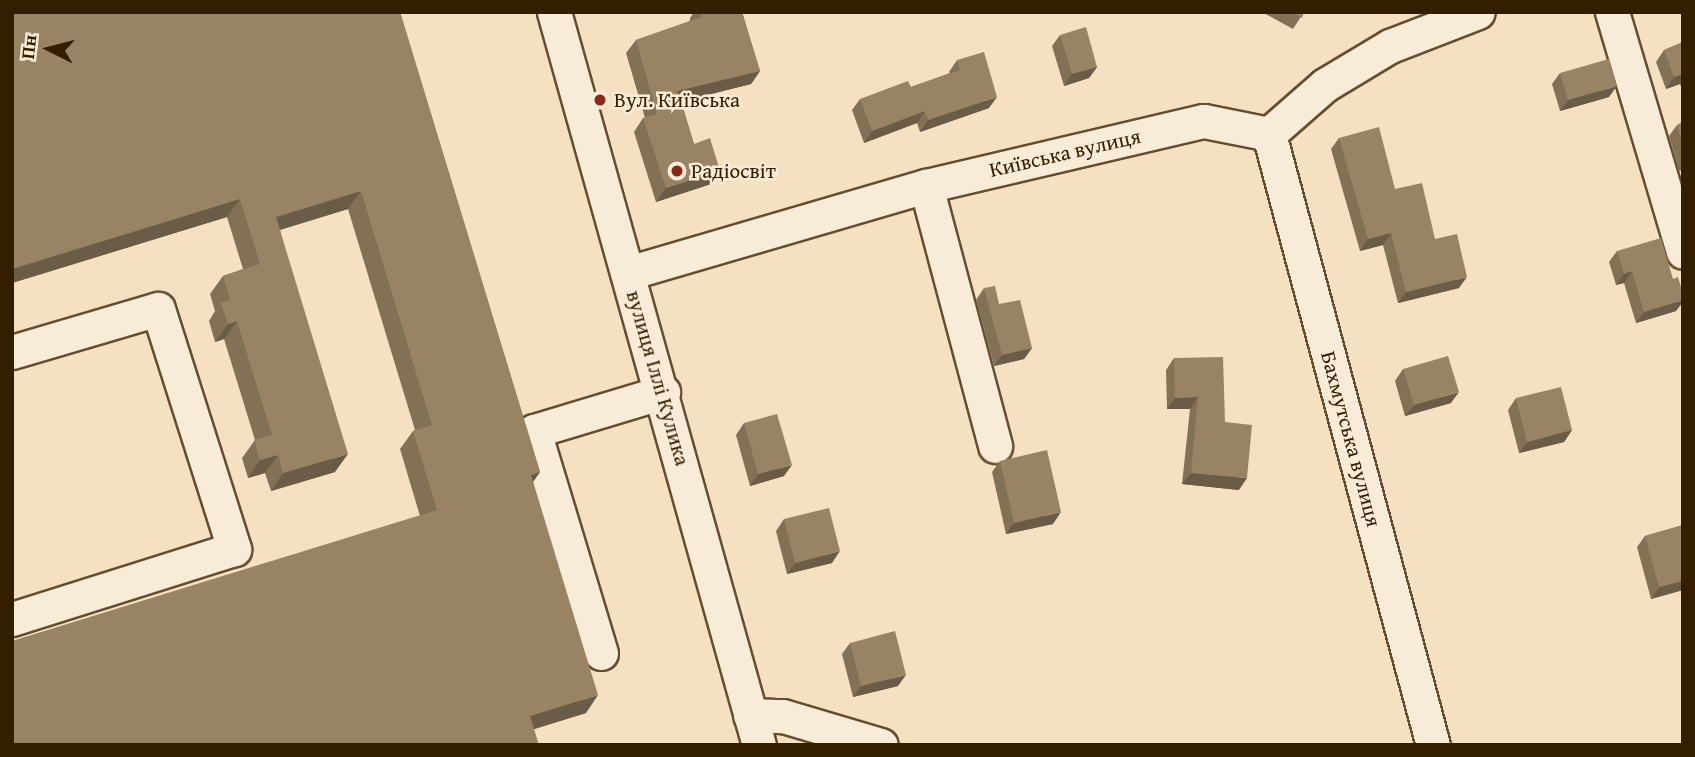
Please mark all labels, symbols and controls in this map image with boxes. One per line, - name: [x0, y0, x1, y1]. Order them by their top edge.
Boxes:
- north arrow: [14, 14, 84, 84]
- text: Пн: [13, 33, 43, 60]
- place label: Вул. Київська: [614, 87, 740, 113]
- marker: Вул. Київська: [592, 92, 608, 108]
- street label: Київська вулиця: [987, 123, 1143, 183]
- place label: Радіосвіт: [691, 158, 776, 184]
- marker: Радіосвіт: [669, 163, 685, 179]
- street label: вулиця Іллі Кулика: [621, 288, 695, 468]
- street label: Бахмутська вулиця: [1315, 348, 1387, 530]

